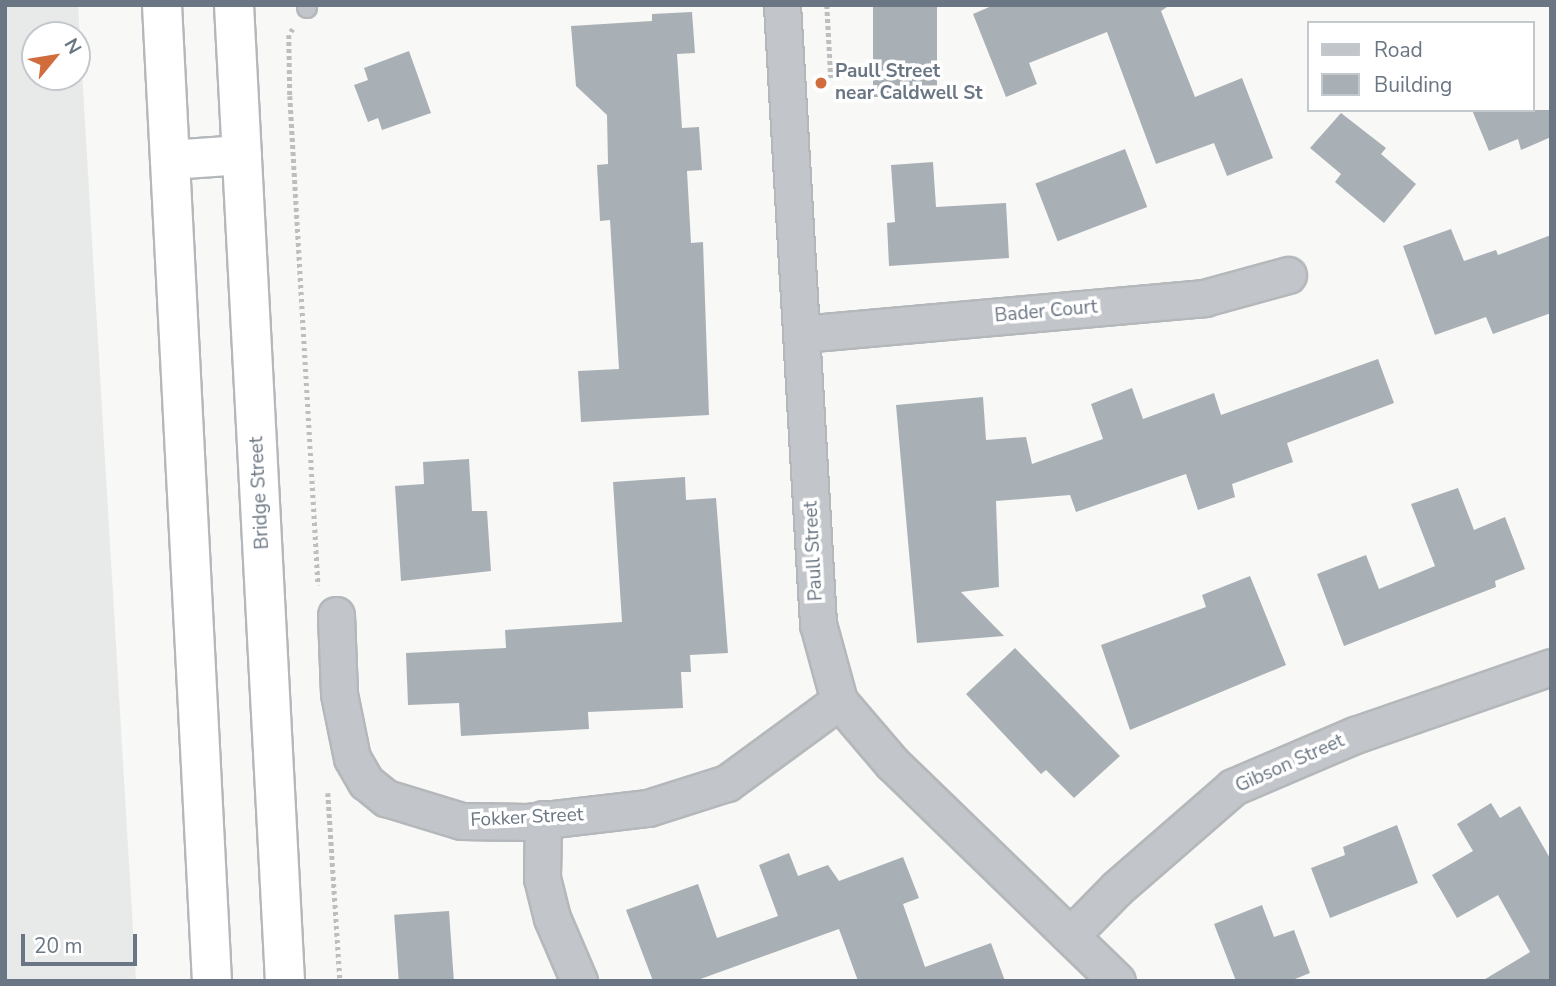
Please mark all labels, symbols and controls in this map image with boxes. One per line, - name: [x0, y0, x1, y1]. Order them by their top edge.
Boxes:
- north arrow: [21, 21, 91, 91]
- legend: [1308, 21, 1535, 112]
- text: N: [58, 34, 87, 59]
- text: Road: [1374, 36, 1423, 64]
- place label: Paull Street near Caldwell St: [835, 61, 982, 105]
- text: Building: [1374, 71, 1452, 99]
- marker: Paull Street near Caldwell St: [813, 75, 829, 91]
- street label: Bader Court: [994, 296, 1098, 328]
- street label: Bridge Street: [246, 436, 274, 550]
- street label: Paull Street: [800, 500, 828, 602]
- street label: Gibson Street: [1232, 730, 1348, 798]
- street label: Fokker Street: [470, 804, 584, 832]
- scale bar: [24, 920, 140, 964]
- text: 20 m: [34, 932, 83, 960]

